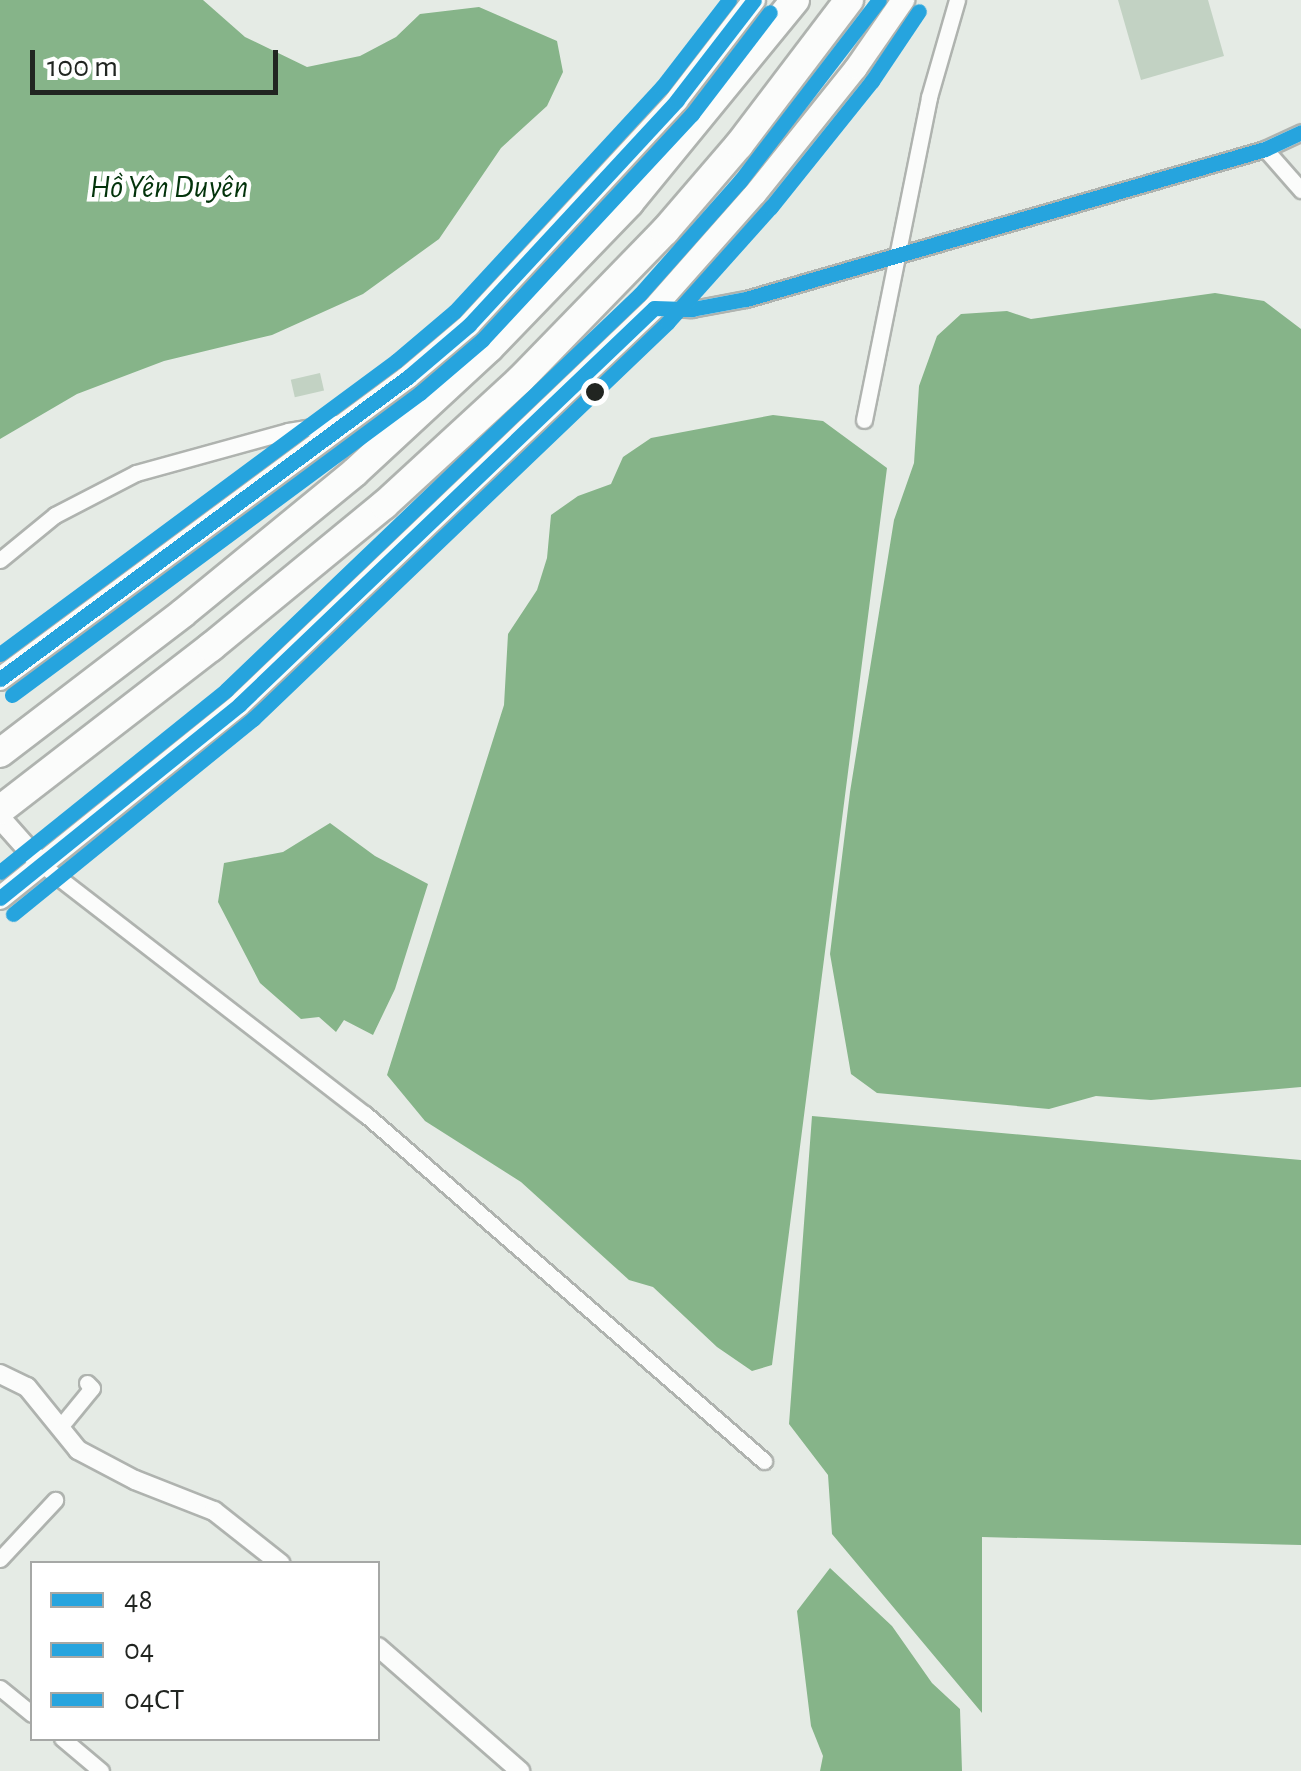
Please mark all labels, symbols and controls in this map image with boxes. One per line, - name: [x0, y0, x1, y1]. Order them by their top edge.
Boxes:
- scale bar: [35, 30, 282, 92]
- text: 100 m: [47, 52, 118, 82]
- water label: Hồ Yên Duyên: [90, 168, 248, 206]
- unlabelled marker: [585, 382, 605, 402]
- legend: [30, 1561, 380, 1741]
- text: 48: [124, 1585, 153, 1615]
- text: 04: [124, 1635, 154, 1665]
- text: 04CT: [124, 1685, 185, 1715]

